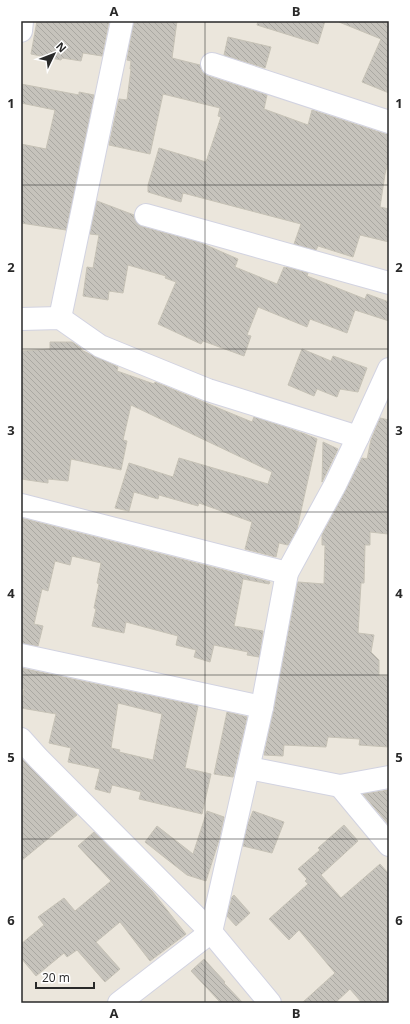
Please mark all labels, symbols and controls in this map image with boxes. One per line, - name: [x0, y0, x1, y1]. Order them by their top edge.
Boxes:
- text: A: [110, 2, 119, 20]
- text: B: [292, 2, 301, 20]
- north arrow: [34, 34, 74, 74]
- text: N: [53, 38, 70, 55]
- text: 1: [7, 94, 15, 112]
- text: 1: [395, 94, 403, 112]
- text: 2: [7, 258, 15, 276]
- text: 2: [395, 258, 403, 276]
- text: 3: [7, 421, 15, 439]
- text: 3: [395, 421, 403, 439]
- text: 4: [7, 584, 15, 602]
- text: 4: [395, 584, 403, 602]
- text: 5: [7, 748, 15, 766]
- text: 5: [395, 748, 403, 766]
- text: 6: [7, 911, 15, 929]
- text: 6: [395, 911, 403, 929]
- scale bar: [36, 964, 94, 990]
- text: 20 m: [42, 969, 70, 986]
- text: A: [110, 1004, 119, 1022]
- text: B: [292, 1004, 301, 1022]

